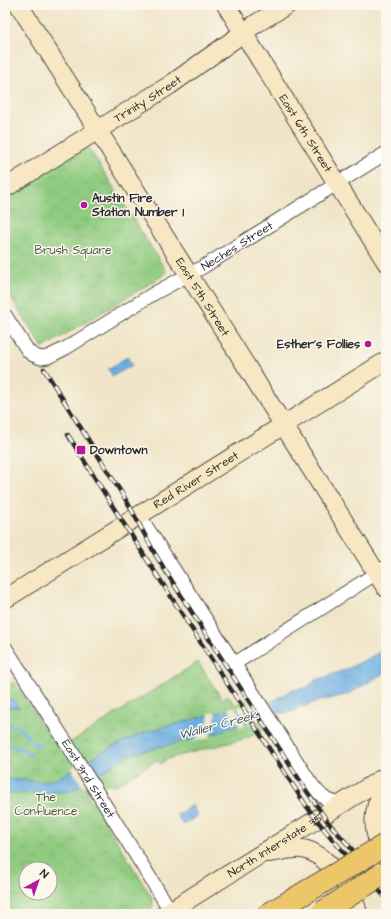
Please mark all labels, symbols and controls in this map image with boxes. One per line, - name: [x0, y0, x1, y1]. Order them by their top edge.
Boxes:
- street label: Trinity Street: [111, 71, 185, 127]
- street label: East 6th Street: [275, 91, 336, 176]
- place label: Austin Fire Station Number 1: [91, 190, 185, 221]
- marker: Austin Fire Station Number 1: [79, 200, 89, 210]
- street label: Neches Street: [198, 217, 277, 275]
- park label: Brush Square: [34, 242, 112, 259]
- street label: East 5th Street: [171, 255, 234, 340]
- place label: Esther's Follies: [277, 336, 360, 353]
- marker: Esther's Follies: [363, 339, 373, 349]
- place label: Downtown: [90, 442, 148, 459]
- marker: Downtown: [75, 444, 87, 456]
- street label: Red River Street: [150, 447, 242, 513]
- water label: Waller Creek: [177, 706, 261, 744]
- street label: East 3rd Street: [57, 736, 119, 822]
- park label: The Confluence: [15, 789, 78, 820]
- street label: North Interstate 35: [224, 809, 327, 882]
- north arrow: [18, 861, 58, 901]
- text: N: [37, 866, 52, 882]

